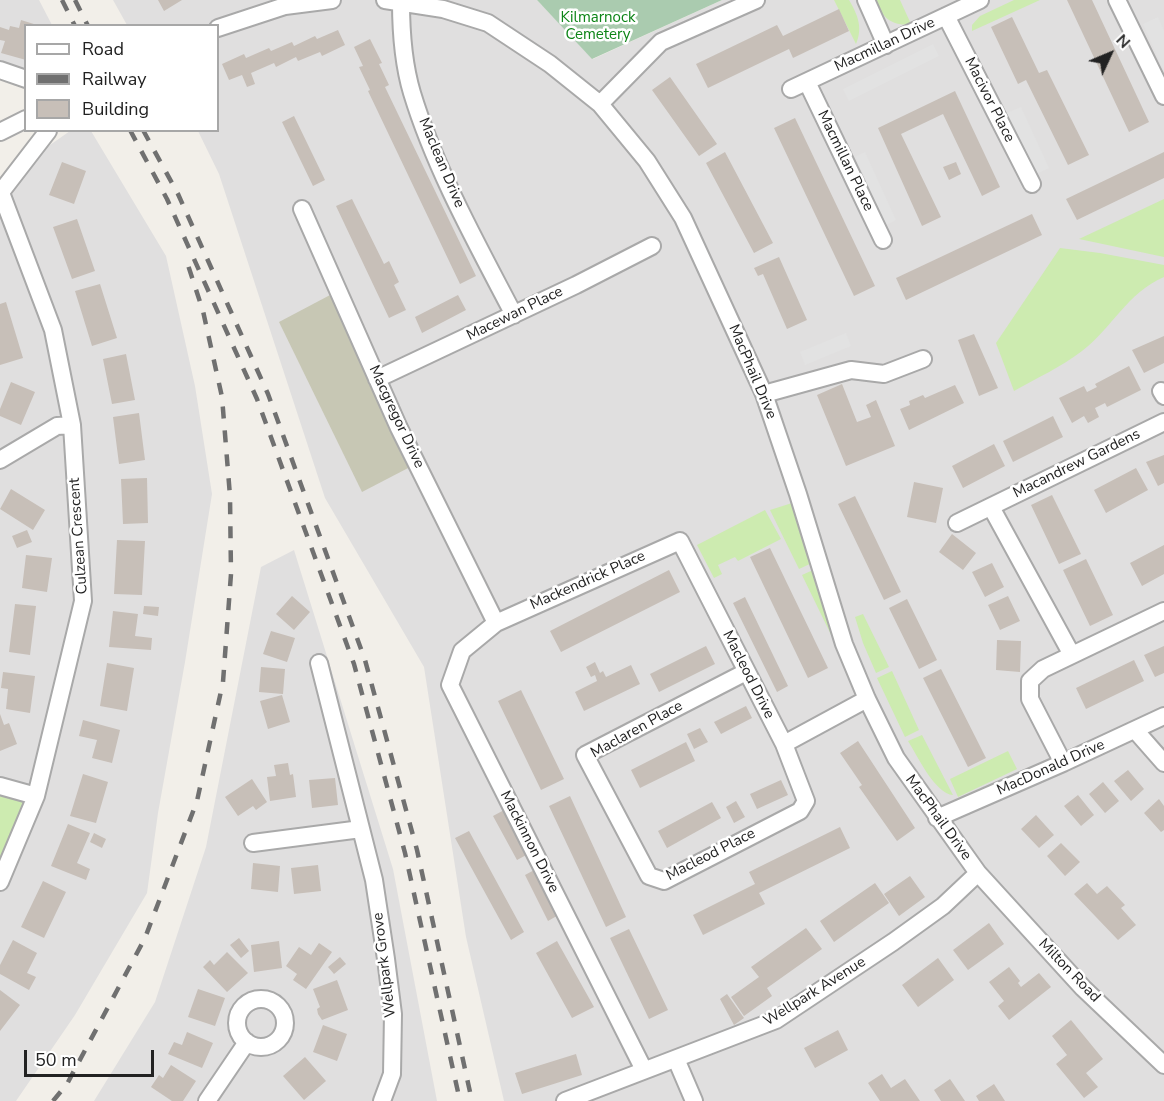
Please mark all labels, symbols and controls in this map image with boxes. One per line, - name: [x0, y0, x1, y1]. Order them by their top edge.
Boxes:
- park label: Kilmarnock Cemetery: [561, 9, 635, 44]
- street label: Macmillan Drive: [832, 14, 938, 76]
- legend: [24, 24, 219, 132]
- north arrow: [1080, 24, 1140, 84]
- text: N: [1111, 30, 1135, 53]
- text: Road: [82, 37, 124, 61]
- street label: Macivor Place: [960, 54, 1018, 146]
- text: Railway: [82, 67, 147, 91]
- text: Building: [82, 97, 149, 121]
- street label: Macmillan Place: [813, 108, 877, 214]
- street label: Maclean Drive: [414, 115, 468, 211]
- street label: Macewan Place: [464, 283, 566, 345]
- street label: MacPhail Drive: [724, 322, 780, 422]
- street label: Macgregor Drive: [364, 363, 428, 471]
- street label: Macandrew Gardens: [1011, 425, 1143, 503]
- street label: Culzean Crescent: [66, 477, 92, 595]
- street label: Mackendrick Place: [528, 548, 648, 614]
- street label: Macleod Drive: [718, 628, 778, 722]
- street label: Maclaren Place: [588, 697, 686, 763]
- street label: MacDonald Drive: [994, 736, 1108, 800]
- street label: MacPhail Drive: [901, 772, 975, 864]
- street label: Mackinnon Drive: [496, 788, 562, 896]
- street label: Macleod Place: [663, 825, 759, 885]
- street label: Wellpark Grove: [370, 911, 400, 1019]
- street label: Milton Road: [1034, 935, 1104, 1007]
- street label: Wellpark Avenue: [761, 953, 869, 1031]
- scale bar: [27, 1038, 158, 1076]
- text: 50 m: [35, 1048, 77, 1072]

